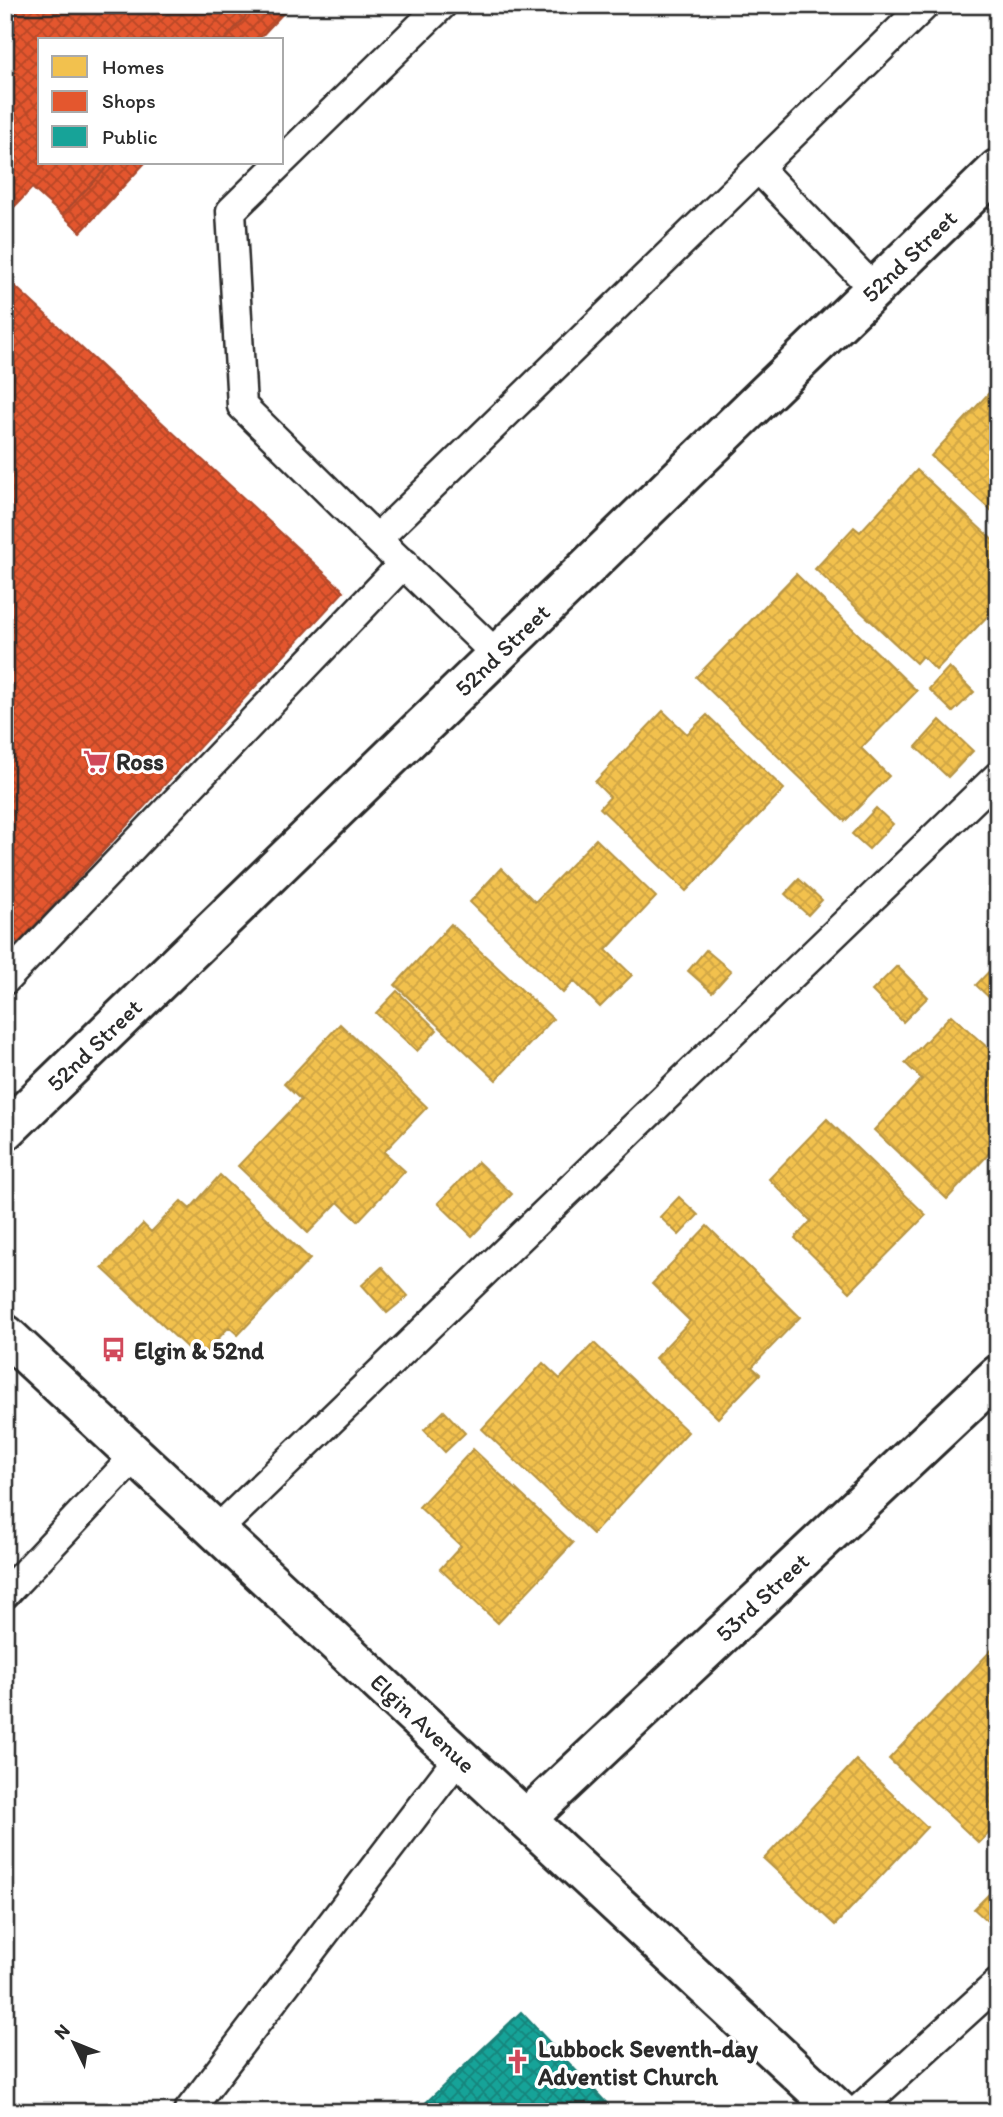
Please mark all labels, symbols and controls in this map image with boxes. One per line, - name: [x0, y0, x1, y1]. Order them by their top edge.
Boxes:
- legend: [38, 38, 284, 164]
- text: Homes: [102, 54, 164, 79]
- text: Shops: [102, 88, 156, 113]
- text: Public: [102, 124, 158, 149]
- street label: 52nd Street: [855, 204, 963, 308]
- street label: 52nd Street: [448, 598, 556, 702]
- supermarket icon: Ross: [82, 747, 110, 775]
- place label: Ross: [116, 747, 164, 776]
- street label: 52nd Street: [40, 993, 148, 1097]
- bus stop icon: Elgin & 52nd: [100, 1336, 128, 1364]
- place label: Elgin & 52nd: [134, 1336, 264, 1366]
- street label: 53rd Street: [709, 1546, 815, 1648]
- street label: Elgin Avenue: [365, 1667, 481, 1779]
- north arrow: [38, 2008, 108, 2078]
- text: N: [49, 2019, 75, 2044]
- place label: Lubbock Seventh-day Adventist Church: [537, 2034, 758, 2091]
- church icon: Lubbock Seventh-day Adventist Church: [504, 2048, 532, 2076]

